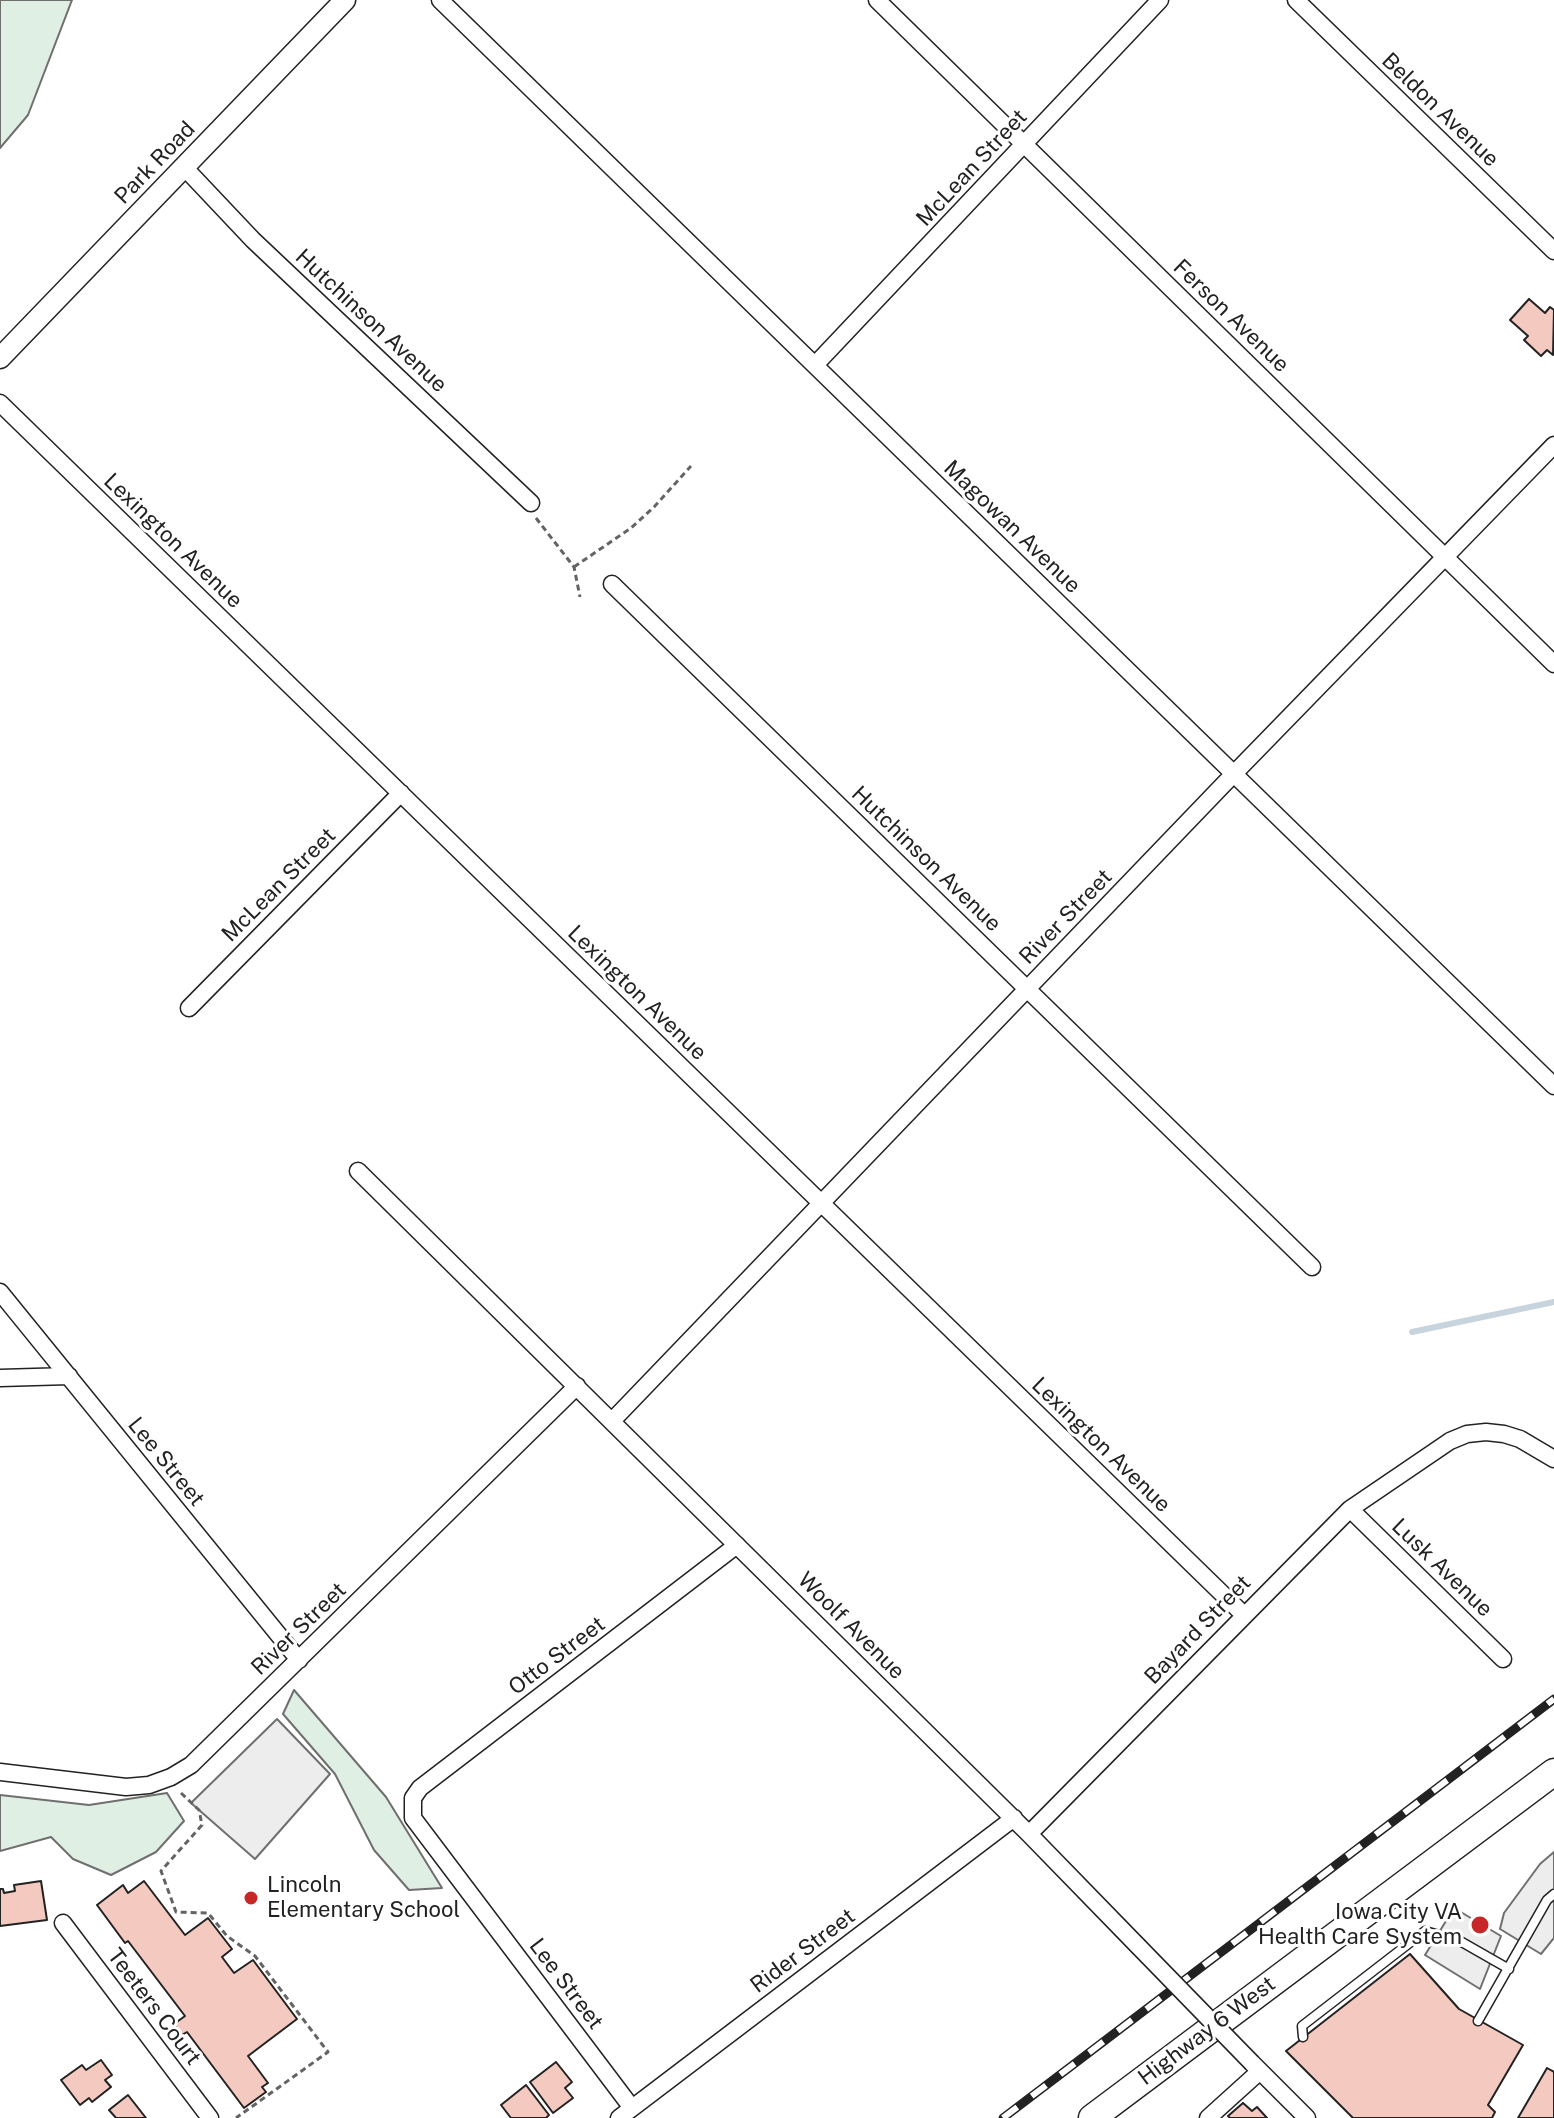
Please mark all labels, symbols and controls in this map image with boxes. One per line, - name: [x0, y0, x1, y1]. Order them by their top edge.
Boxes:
- street label: Beldon Avenue: [1376, 48, 1504, 172]
- street label: McLean Street: [911, 104, 1033, 232]
- street label: Park Road: [109, 116, 201, 210]
- street label: Hutchinson Avenue: [290, 244, 452, 398]
- street label: Ferson Avenue: [1168, 254, 1294, 378]
- street label: Magowan Avenue: [938, 455, 1086, 599]
- street label: Lexington Avenue: [98, 468, 248, 614]
- street label: Hutchinson Avenue: [846, 781, 1006, 937]
- street label: McLean Street: [217, 823, 341, 947]
- street label: River Street: [1014, 864, 1118, 970]
- street label: Lexington Avenue: [562, 920, 712, 1066]
- street label: Lexington Avenue: [1026, 1372, 1176, 1518]
- street label: Lee Street: [122, 1412, 210, 1512]
- street label: Lusk Avenue: [1386, 1513, 1498, 1623]
- street label: Woolf Avenue: [792, 1567, 910, 1685]
- street label: Bayard Street: [1139, 1570, 1257, 1690]
- street label: River Street: [246, 1577, 352, 1681]
- street label: Otto Street: [504, 1611, 610, 1701]
- place label: Lincoln Elementary School: [267, 1872, 460, 1924]
- marker: Lincoln Elementary School: [242, 1889, 260, 1907]
- place label: Iowa City VA Health Care System: [1258, 1899, 1462, 1950]
- street label: Rider Street: [746, 1903, 860, 1999]
- marker: Iowa City VA Health Care System: [1469, 1914, 1491, 1936]
- street label: Lee Street: [523, 1933, 609, 2035]
- street label: Teeters Court: [102, 1944, 206, 2070]
- street label: Highway 6 West: [1133, 1971, 1281, 2091]

